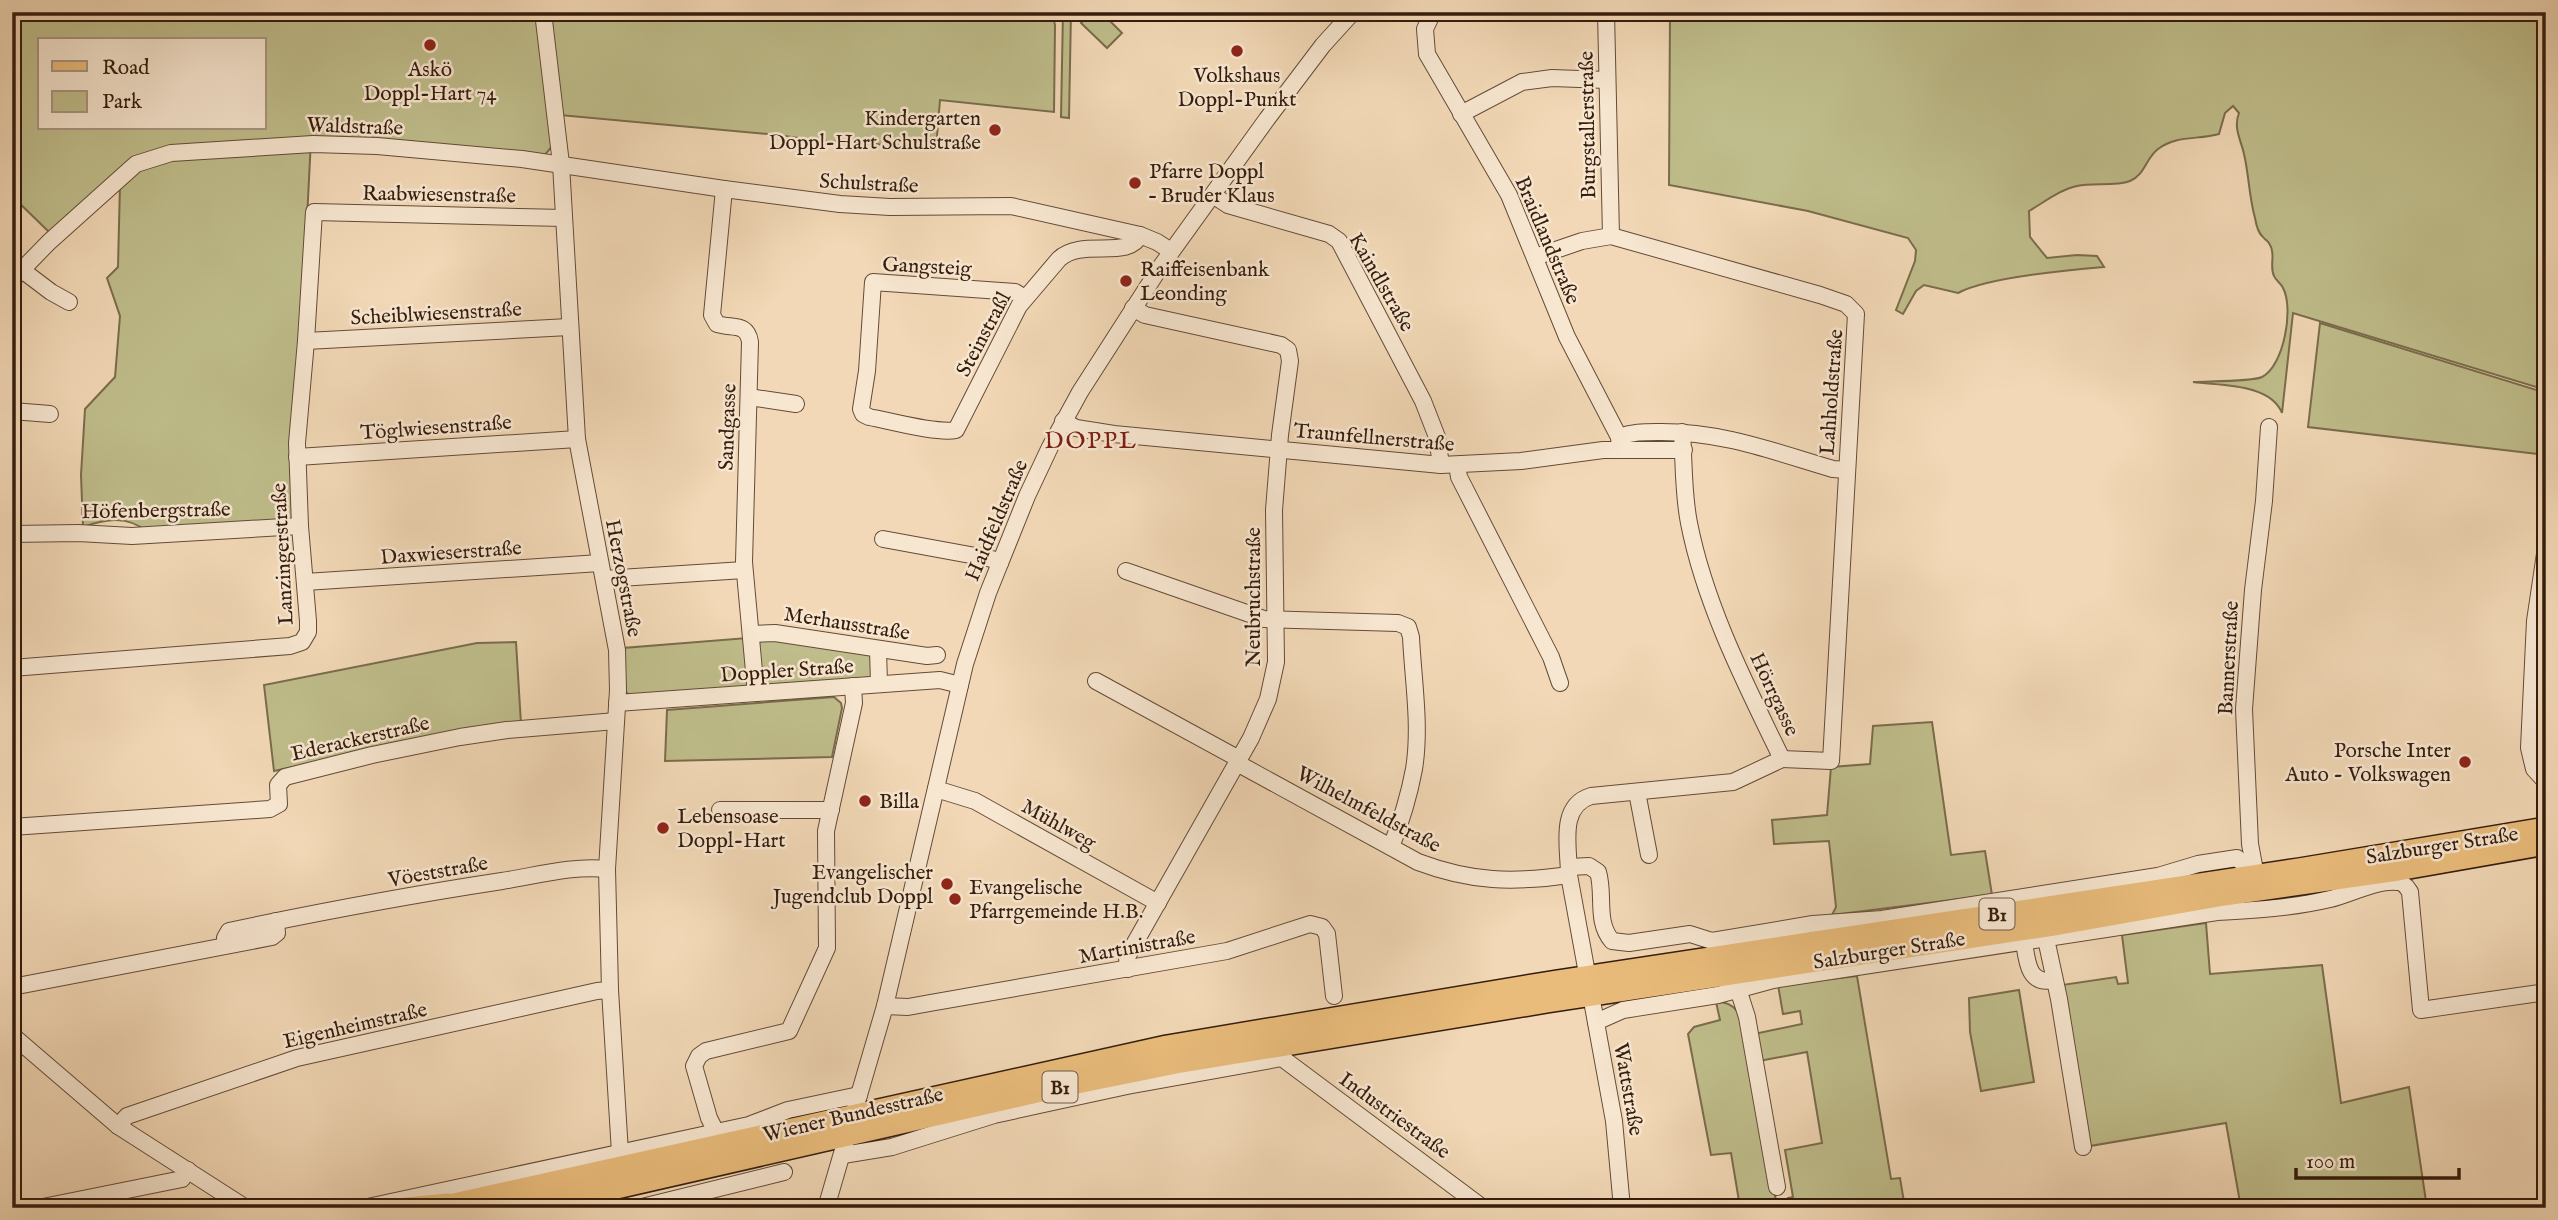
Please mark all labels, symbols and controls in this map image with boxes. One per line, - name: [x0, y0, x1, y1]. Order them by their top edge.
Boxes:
- marker: Askö Doppl-Hart 74: [422, 37, 438, 53]
- legend: [38, 38, 266, 130]
- marker: Volkshaus Doppl-Punkt: [1229, 43, 1245, 59]
- street label: Burgstallerstraße: [1574, 50, 1603, 199]
- text: Road: [102, 55, 150, 82]
- place label: Askö Doppl-Hart 74: [363, 57, 497, 108]
- place label: Volkshaus Doppl-Punkt: [1177, 63, 1297, 114]
- text: Park: [102, 89, 143, 116]
- place label: Kindergarten Doppl-Hart Schulstraße: [769, 106, 981, 157]
- street label: Waldstraße: [306, 112, 404, 143]
- marker: Kindergarten Doppl-Hart Schulstraße: [987, 122, 1003, 138]
- place label: Pfarre Doppl – Bruder Klaus: [1149, 159, 1275, 210]
- street label: Schulstraße: [819, 168, 920, 201]
- street label: Braidlandstraße: [1508, 173, 1586, 309]
- marker: Pfarre Doppl – Bruder Klaus: [1127, 175, 1143, 191]
- street label: Raabwiesenstraße: [362, 181, 517, 210]
- street label: Kaindlstraße: [1342, 228, 1420, 337]
- street label: Gangsteig: [881, 252, 973, 283]
- place label: Raiffeisenbank Leonding: [1140, 257, 1270, 308]
- marker: Raiffeisenbank Leonding: [1118, 273, 1134, 289]
- street label: Steinstraßl: [951, 287, 1018, 382]
- street label: Scheiblwiesenstraße: [350, 297, 523, 332]
- street label: Lahholdstraße: [1815, 328, 1850, 456]
- street label: Sandgasse: [713, 383, 744, 471]
- street label: Töglwiesenstraße: [359, 410, 513, 447]
- street label: Traunfellnerstraße: [1292, 418, 1456, 459]
- district label: DOPPL: [1044, 426, 1138, 457]
- street label: Haidfeldstraße: [960, 455, 1035, 586]
- street label: Lanzingerstraße: [266, 482, 301, 626]
- street label: Höfenbergstraße: [81, 497, 231, 526]
- street label: Herzogstraße: [598, 517, 647, 640]
- street label: Neubruchstraße: [1241, 527, 1268, 667]
- street label: Daxwieserstraße: [379, 535, 523, 572]
- street label: Bannerstraße: [2213, 600, 2246, 716]
- street label: Merhausstraße: [782, 601, 912, 648]
- street label: Hörrgasse: [1743, 648, 1805, 741]
- street label: Doppler Straße: [719, 653, 855, 690]
- street label: Ederackerstraße: [288, 710, 433, 769]
- place label: Porsche Inter Auto - Volkswagen: [2284, 738, 2451, 789]
- marker: Porsche Inter Auto - Volkswagen: [2457, 754, 2473, 770]
- street label: Wilhelmfeldstraße: [1291, 761, 1446, 860]
- place label: Billa: [879, 789, 920, 816]
- marker: Billa: [857, 793, 873, 809]
- street label: Mühlweg: [1016, 794, 1101, 857]
- place label: Lebensoase Doppl-Hart: [677, 804, 785, 855]
- marker: Lebensoase Doppl-Hart: [655, 820, 671, 836]
- street label: Salzburger Straße: [2364, 821, 2521, 872]
- street label: Vöeststraße: [385, 850, 491, 895]
- place label: Evangelischer Jugendclub Doppl: [771, 860, 933, 911]
- place label: Evangelische Pfarrgemeinde H.B.: [969, 875, 1143, 926]
- marker: Evangelischer Jugendclub Doppl: [939, 876, 955, 892]
- marker: Evangelische Pfarrgemeinde H.B.: [947, 891, 963, 907]
- road number: B1: [1980, 898, 2014, 930]
- street label: Martinistraße: [1077, 924, 1198, 971]
- street label: Salzburger Straße: [1811, 926, 1968, 977]
- street label: Eigenheimstraße: [281, 997, 430, 1056]
- street label: Wattstraße: [1606, 1041, 1649, 1138]
- street label: Industriestraße: [1333, 1067, 1456, 1166]
- road number: B1: [1042, 1072, 1078, 1102]
- street label: Wiener Bundesstraße: [760, 1081, 947, 1149]
- scale bar: [2296, 1136, 2458, 1180]
- text: 100 m: [2306, 1149, 2355, 1176]

